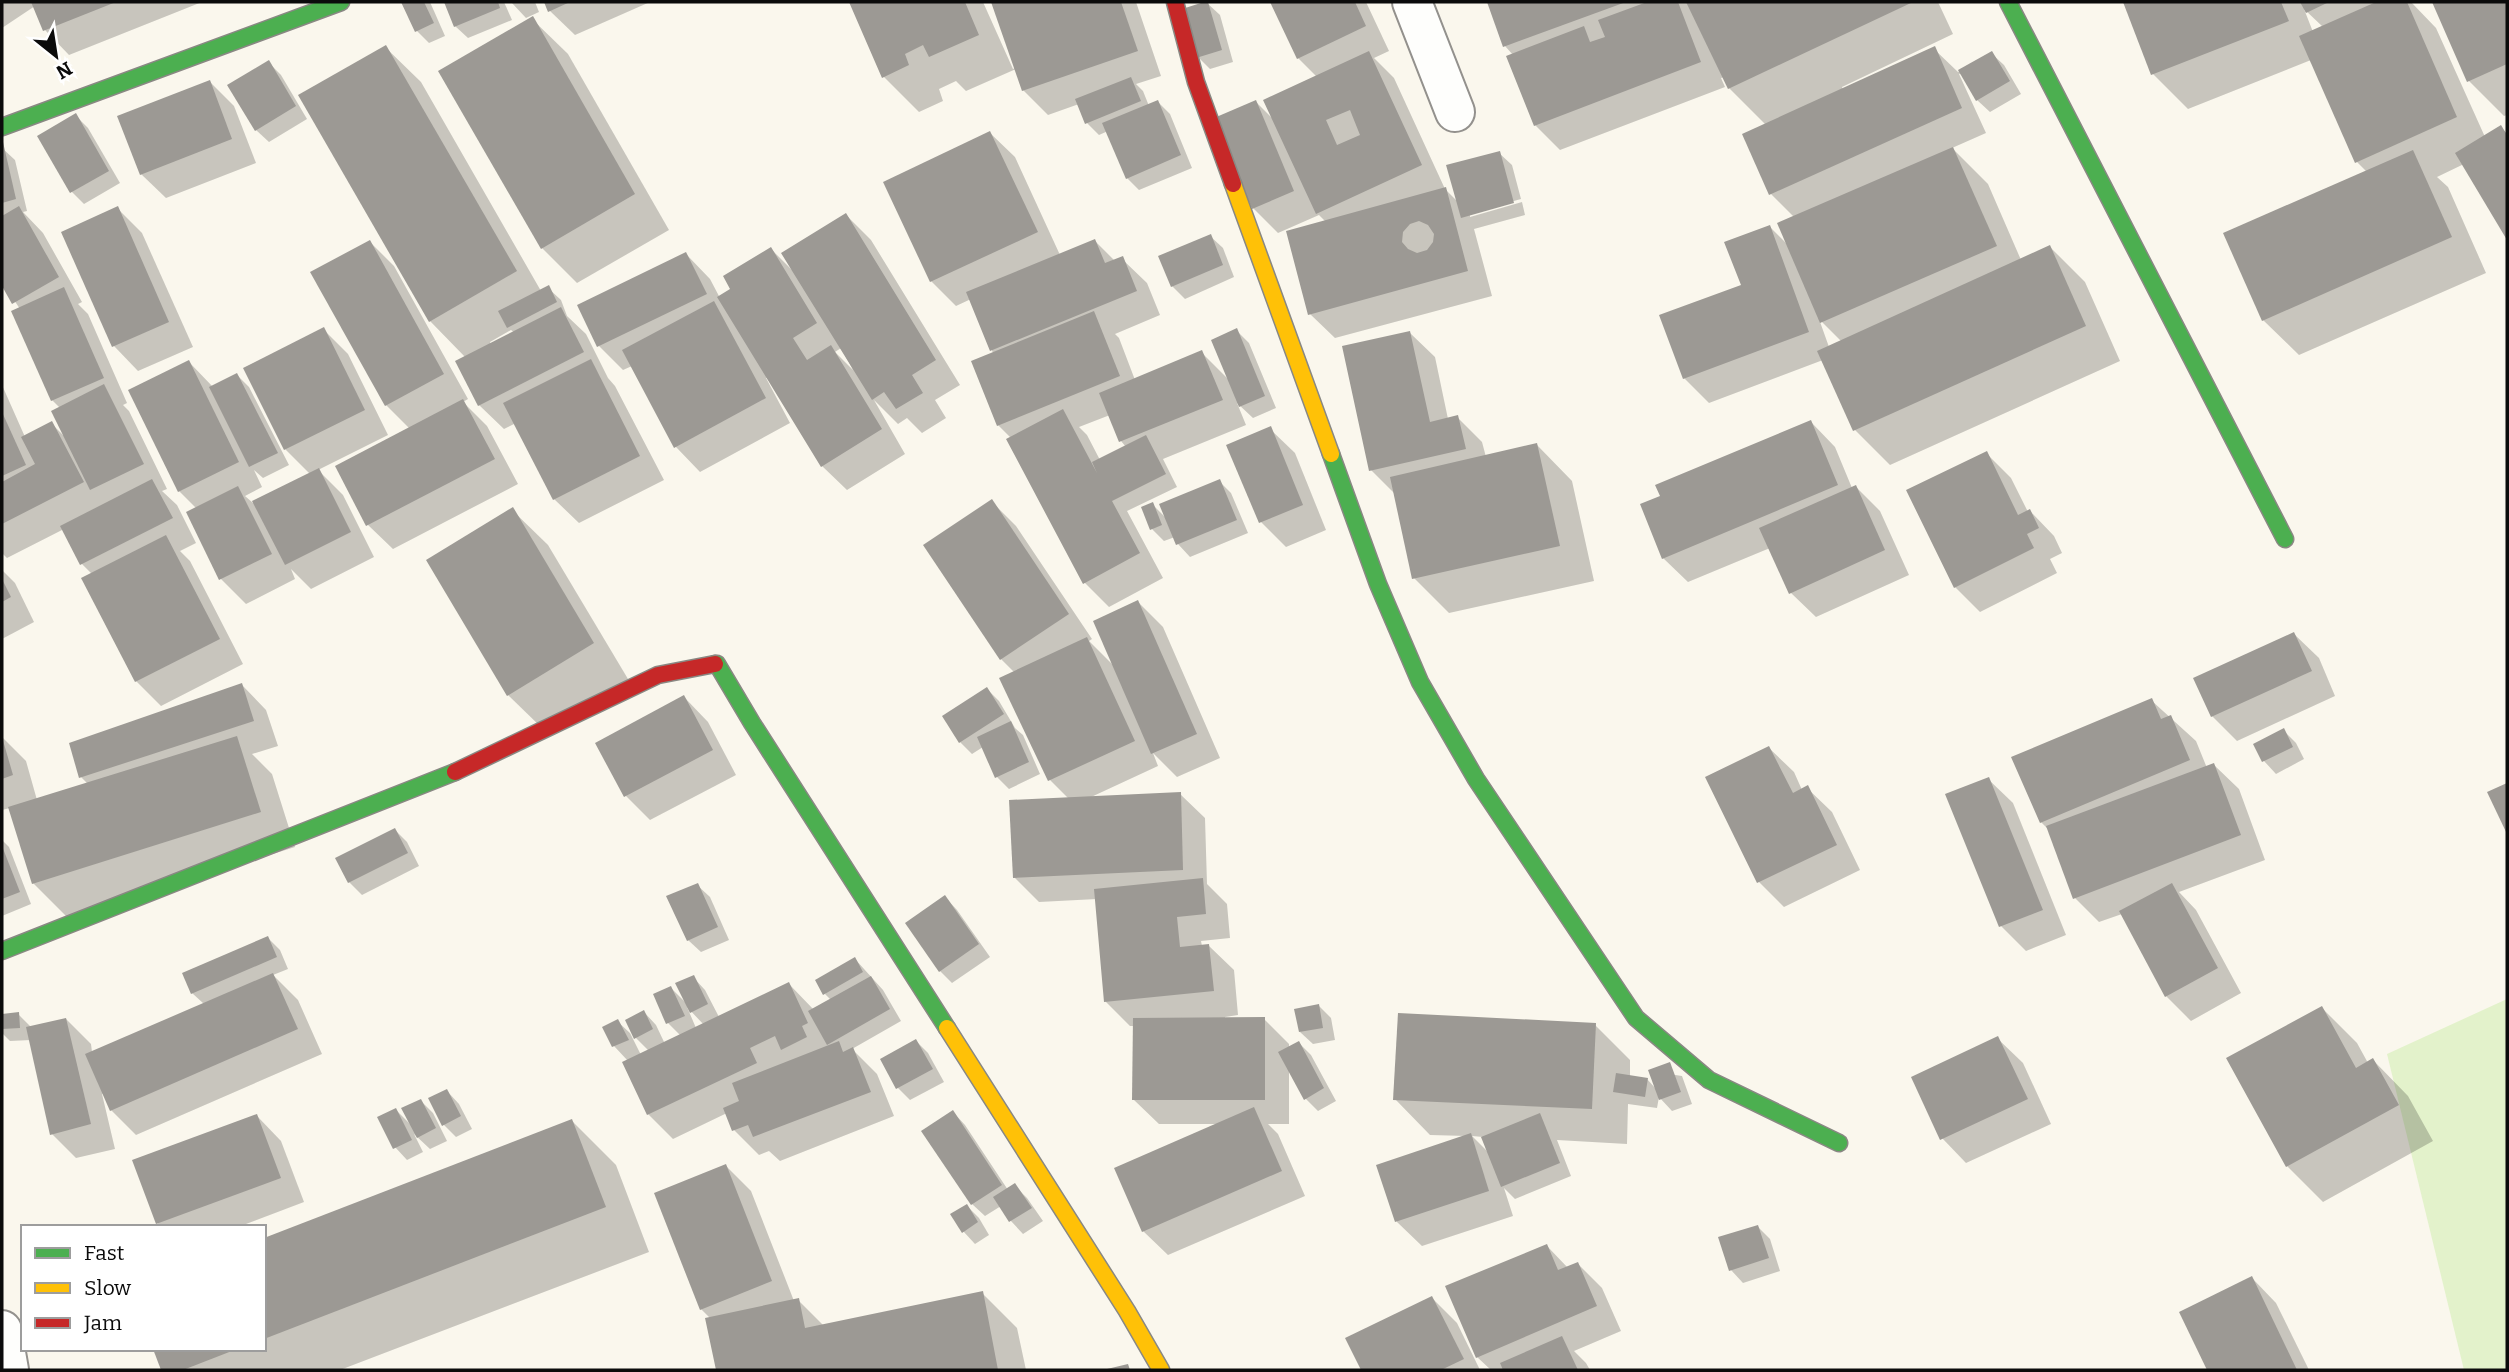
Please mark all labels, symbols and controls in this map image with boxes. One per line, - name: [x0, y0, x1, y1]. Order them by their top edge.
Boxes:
- north arrow: [21, 21, 91, 91]
- text: N: [52, 57, 76, 84]
- legend: [21, 1225, 266, 1351]
- text: Fast: [84, 1240, 125, 1266]
- text: Slow: [84, 1275, 131, 1301]
- text: Jam: [83, 1310, 122, 1336]

